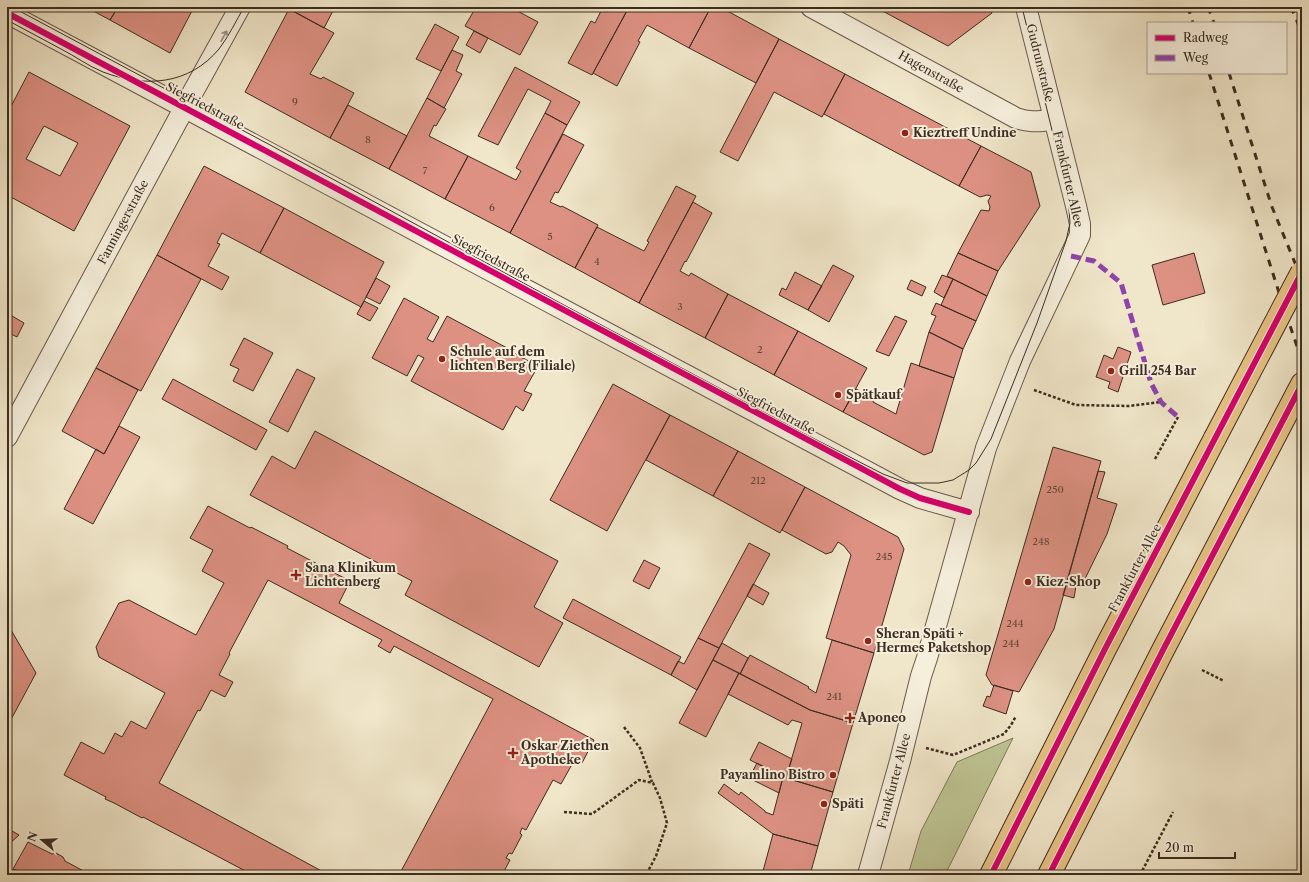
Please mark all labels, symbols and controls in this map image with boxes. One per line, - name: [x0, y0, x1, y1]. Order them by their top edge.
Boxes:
- street label: Gudrunstraße: [1024, 22, 1058, 104]
- legend: [1147, 22, 1287, 74]
- one-way arrow: [220, 30, 228, 42]
- text: Radweg: [1183, 30, 1229, 45]
- street label: Hagenstraße: [896, 47, 967, 96]
- text: Weg: [1182, 50, 1209, 65]
- street label: Siegfriedstraße: [163, 79, 247, 133]
- house number: 9: [292, 95, 298, 108]
- place label: Kieztreff Undine: [913, 125, 1016, 140]
- marker: Kieztreff Undine: [900, 128, 910, 138]
- street label: Frankfurter Allee: [1050, 129, 1087, 229]
- house number: 8: [365, 133, 371, 146]
- house number: 7: [423, 164, 428, 177]
- street label: Fanningerstraße: [94, 177, 151, 267]
- house number: 6: [489, 201, 495, 214]
- house number: 5: [547, 230, 553, 243]
- street label: Siegfriedstraße: [449, 231, 533, 285]
- house number: 4: [594, 255, 600, 268]
- house number: 3: [677, 300, 683, 313]
- house number: 2: [757, 343, 763, 356]
- place label: Schule auf dem lichten Berg (Filiale): [450, 344, 575, 373]
- marker: Schule auf dem lichten Berg (Filiale): [437, 354, 447, 364]
- place label: Grill 254 Bar: [1119, 363, 1196, 378]
- marker: Grill 254 Bar: [1106, 366, 1116, 376]
- street label: Siegfriedstraße: [734, 384, 818, 438]
- place label: Spätkauf: [846, 387, 903, 402]
- marker: Spätkauf: [833, 390, 843, 400]
- house number: 212: [750, 474, 766, 487]
- house number: 250: [1046, 483, 1064, 496]
- street label: Frankfurter Allee: [1105, 521, 1164, 615]
- house number: 248: [1032, 535, 1050, 548]
- house number: 245: [876, 550, 892, 563]
- place label: Sana Klinikum Lichtenberg: [305, 560, 396, 589]
- marker: Sana Klinikum Lichtenberg: [290, 569, 302, 581]
- place label: Kiez-Shop: [1036, 574, 1101, 589]
- marker: Kiez-Shop: [1023, 577, 1033, 587]
- house number: 244: [1006, 617, 1024, 630]
- place label: Sheran Späti + Hermes Paketshop: [876, 626, 991, 655]
- marker: Sheran Späti + Hermes Paketshop: [863, 636, 873, 646]
- house number: 244: [1002, 637, 1020, 650]
- house number: 241: [826, 690, 843, 703]
- place label: Aponeo: [857, 710, 906, 725]
- marker: Aponeo: [845, 713, 855, 723]
- street label: Frankfurter Allee: [874, 731, 914, 830]
- place label: Oskar Ziethen Apotheke: [520, 738, 610, 767]
- marker: Oskar Ziethen Apotheke: [508, 748, 518, 758]
- place label: Payamlino Bistro: [720, 767, 825, 782]
- marker: Payamlino Bistro: [828, 770, 838, 780]
- place label: Späti: [832, 796, 864, 811]
- marker: Späti: [819, 799, 829, 809]
- north arrow: [22, 820, 62, 860]
- text: N: [24, 830, 41, 844]
- scale bar: [1159, 834, 1235, 860]
- text: 20 m: [1165, 840, 1194, 855]

